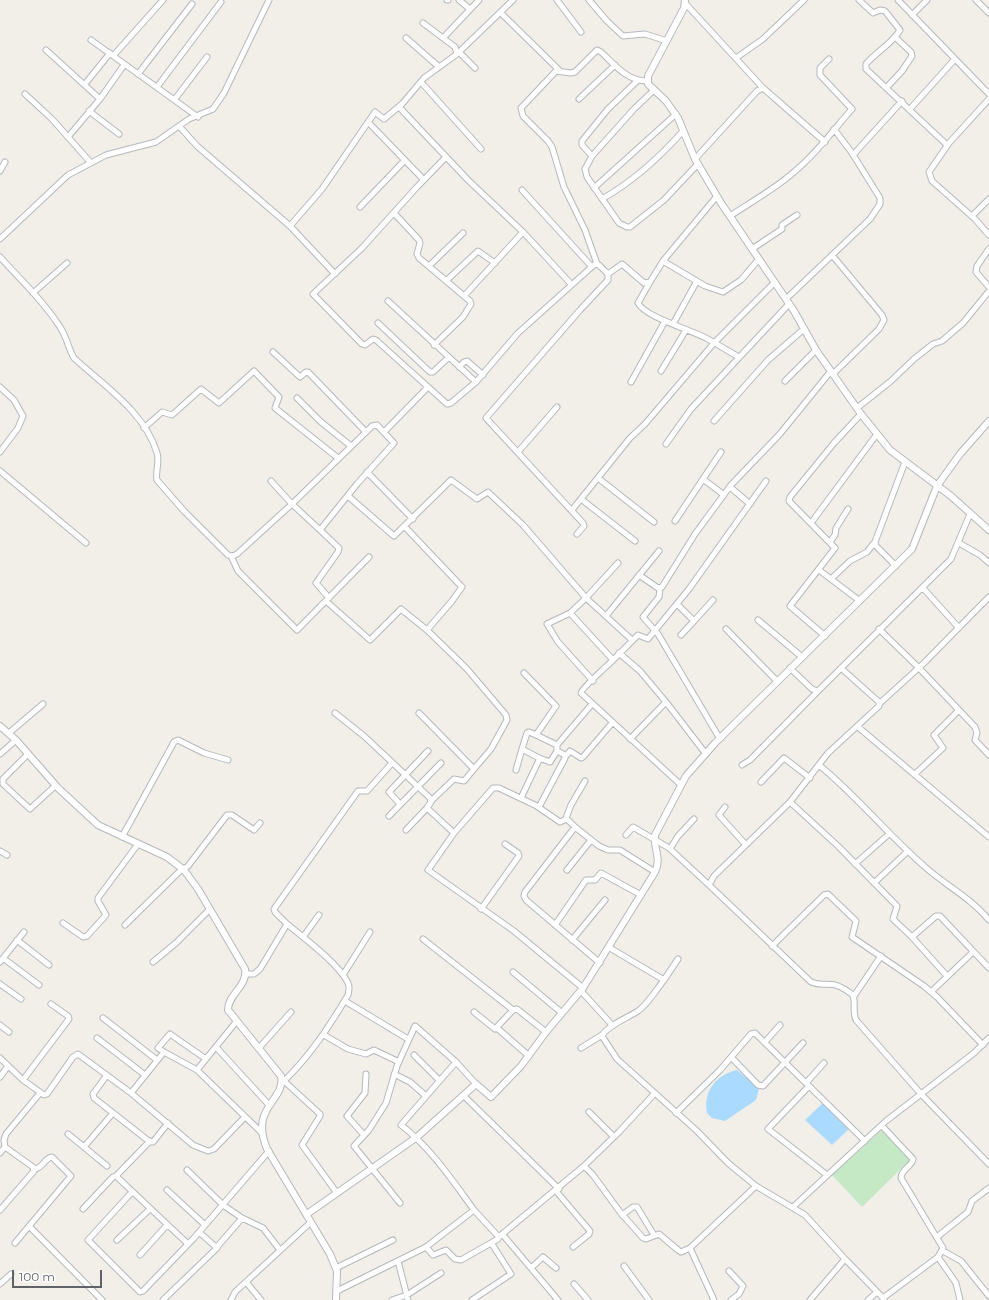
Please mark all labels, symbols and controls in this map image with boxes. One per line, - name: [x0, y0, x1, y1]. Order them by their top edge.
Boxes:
- scale bar: [14, 1262, 104, 1288]
- text: 100 m: [19, 1269, 55, 1284]

